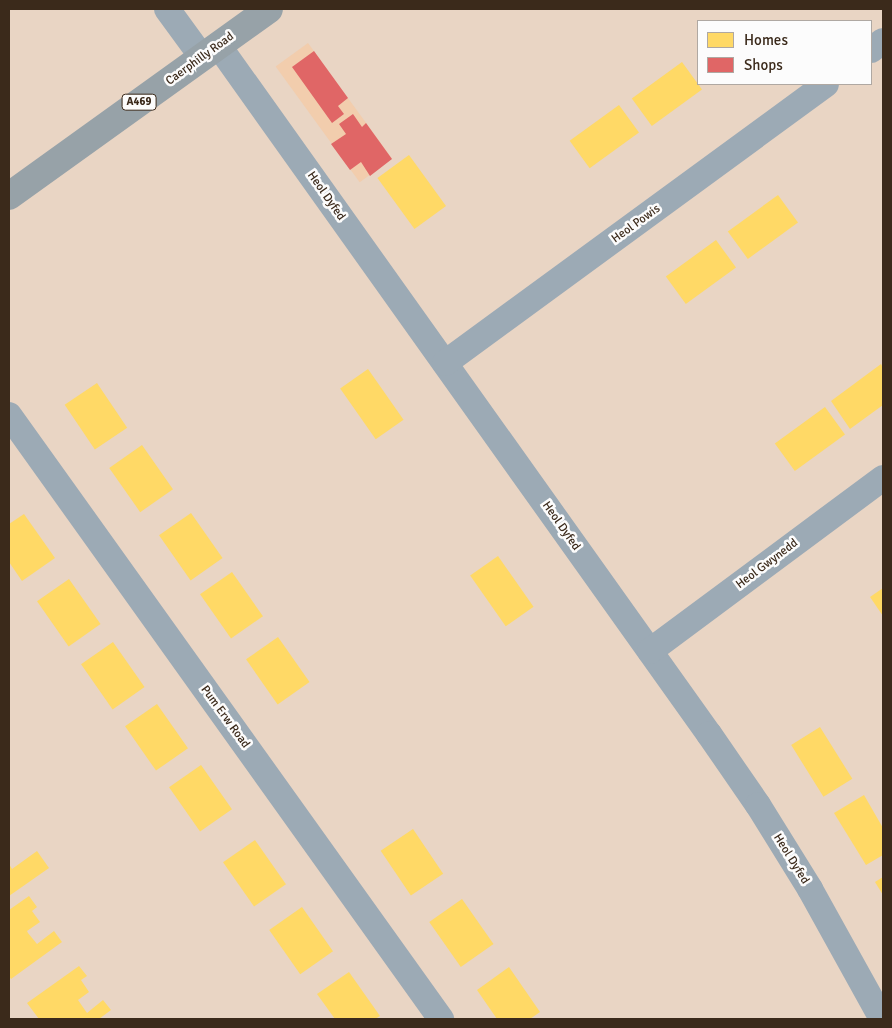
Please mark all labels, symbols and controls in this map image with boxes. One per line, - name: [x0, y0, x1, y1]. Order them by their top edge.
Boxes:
- legend: [697, 20, 872, 85]
- street label: Caerphilly Road: [163, 30, 237, 88]
- text: Homes: [744, 31, 788, 49]
- text: Shops: [744, 56, 783, 74]
- road number: A469: [122, 94, 156, 110]
- street label: Heol Dyfed: [304, 169, 348, 223]
- street label: Heol Powis: [609, 202, 663, 246]
- street label: Heol Dyfed: [539, 499, 583, 553]
- street label: Heol Gwynedd: [733, 536, 801, 592]
- street label: Pum Erw Road: [197, 683, 253, 751]
- street label: Heol Dyfed: [770, 831, 812, 887]

